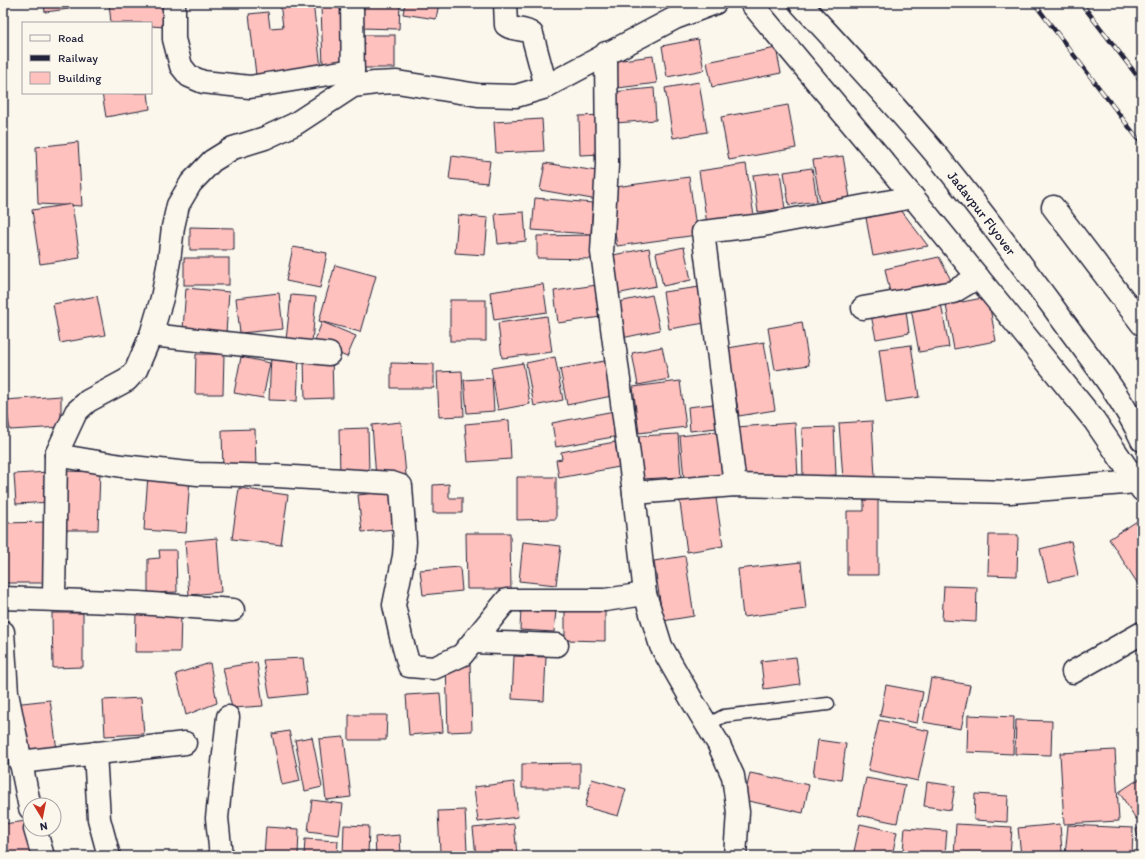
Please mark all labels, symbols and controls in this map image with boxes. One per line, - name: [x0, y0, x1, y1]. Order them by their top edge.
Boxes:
- legend: [22, 22, 152, 94]
- text: Road: [58, 31, 84, 45]
- text: Railway: [58, 51, 98, 65]
- text: Building: [58, 71, 102, 85]
- street label: Jadavpur Flyover: [944, 168, 1020, 259]
- north arrow: [22, 797, 62, 837]
- text: N: [39, 819, 48, 833]

